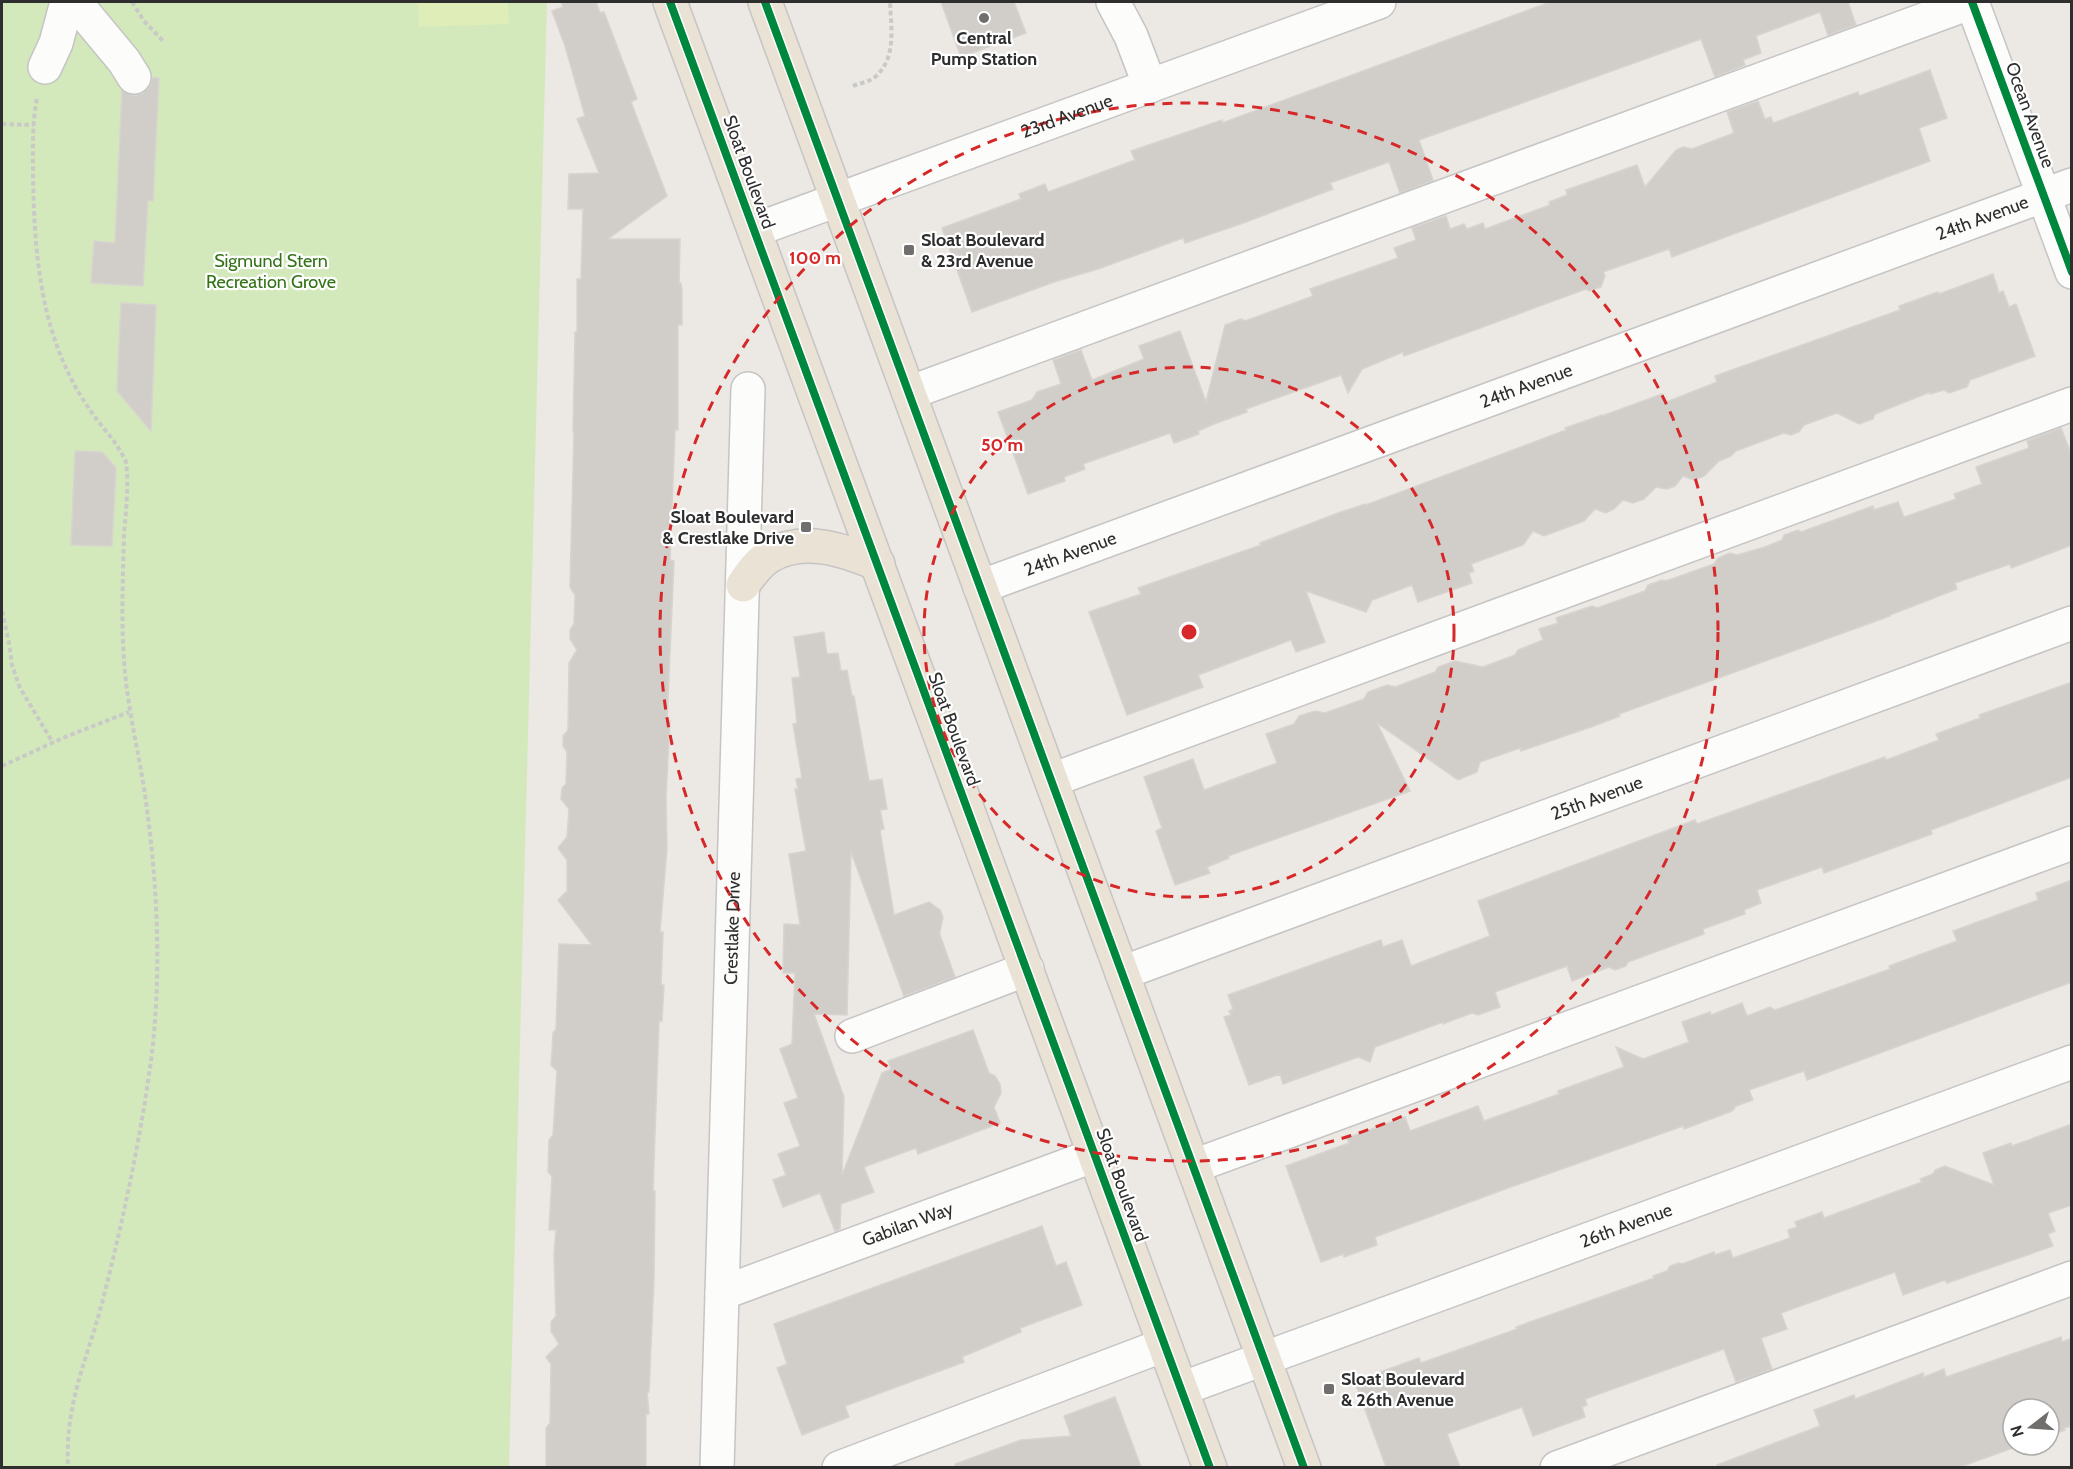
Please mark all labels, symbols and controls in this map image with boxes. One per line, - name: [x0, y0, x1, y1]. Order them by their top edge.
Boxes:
- marker: Central Pump Station: [977, 11, 991, 25]
- place label: Central Pump Station: [931, 27, 1037, 70]
- street label: Ocean Avenue: [2001, 59, 2059, 171]
- street label: 23rd Avenue: [1018, 89, 1116, 143]
- street label: Sloat Boulevard: [718, 112, 780, 232]
- street label: 24th Avenue: [1933, 191, 2031, 245]
- place label: Sloat Boulevard & 23rd Avenue: [921, 229, 1044, 272]
- marker: Sloat Boulevard & 23rd Avenue: [902, 243, 916, 257]
- text: 100 m: [789, 247, 841, 269]
- park label: Sigmund Stern Recreation Grove: [206, 250, 336, 293]
- street label: 24th Avenue: [1477, 359, 1575, 413]
- text: 50 m: [981, 434, 1023, 456]
- place label: Sloat Boulevard & Crestlake Drive: [662, 506, 794, 549]
- marker: Sloat Boulevard & Crestlake Drive: [799, 520, 813, 534]
- street label: 24th Avenue: [1021, 527, 1119, 581]
- centre of rings: [1179, 622, 1199, 642]
- street label: Sloat Boulevard: [923, 669, 985, 789]
- street label: 25th Avenue: [1548, 771, 1646, 825]
- street label: Crestlake Drive: [720, 871, 745, 985]
- street label: Sloat Boulevard: [1091, 1125, 1153, 1245]
- street label: Gabilan Way: [859, 1197, 956, 1251]
- street label: 26th Avenue: [1577, 1199, 1675, 1253]
- place label: Sloat Boulevard & 26th Avenue: [1341, 1368, 1464, 1411]
- marker: Sloat Boulevard & 26th Avenue: [1322, 1382, 1336, 1396]
- north arrow: [2001, 1397, 2061, 1457]
- text: N: [2006, 1423, 2028, 1439]

